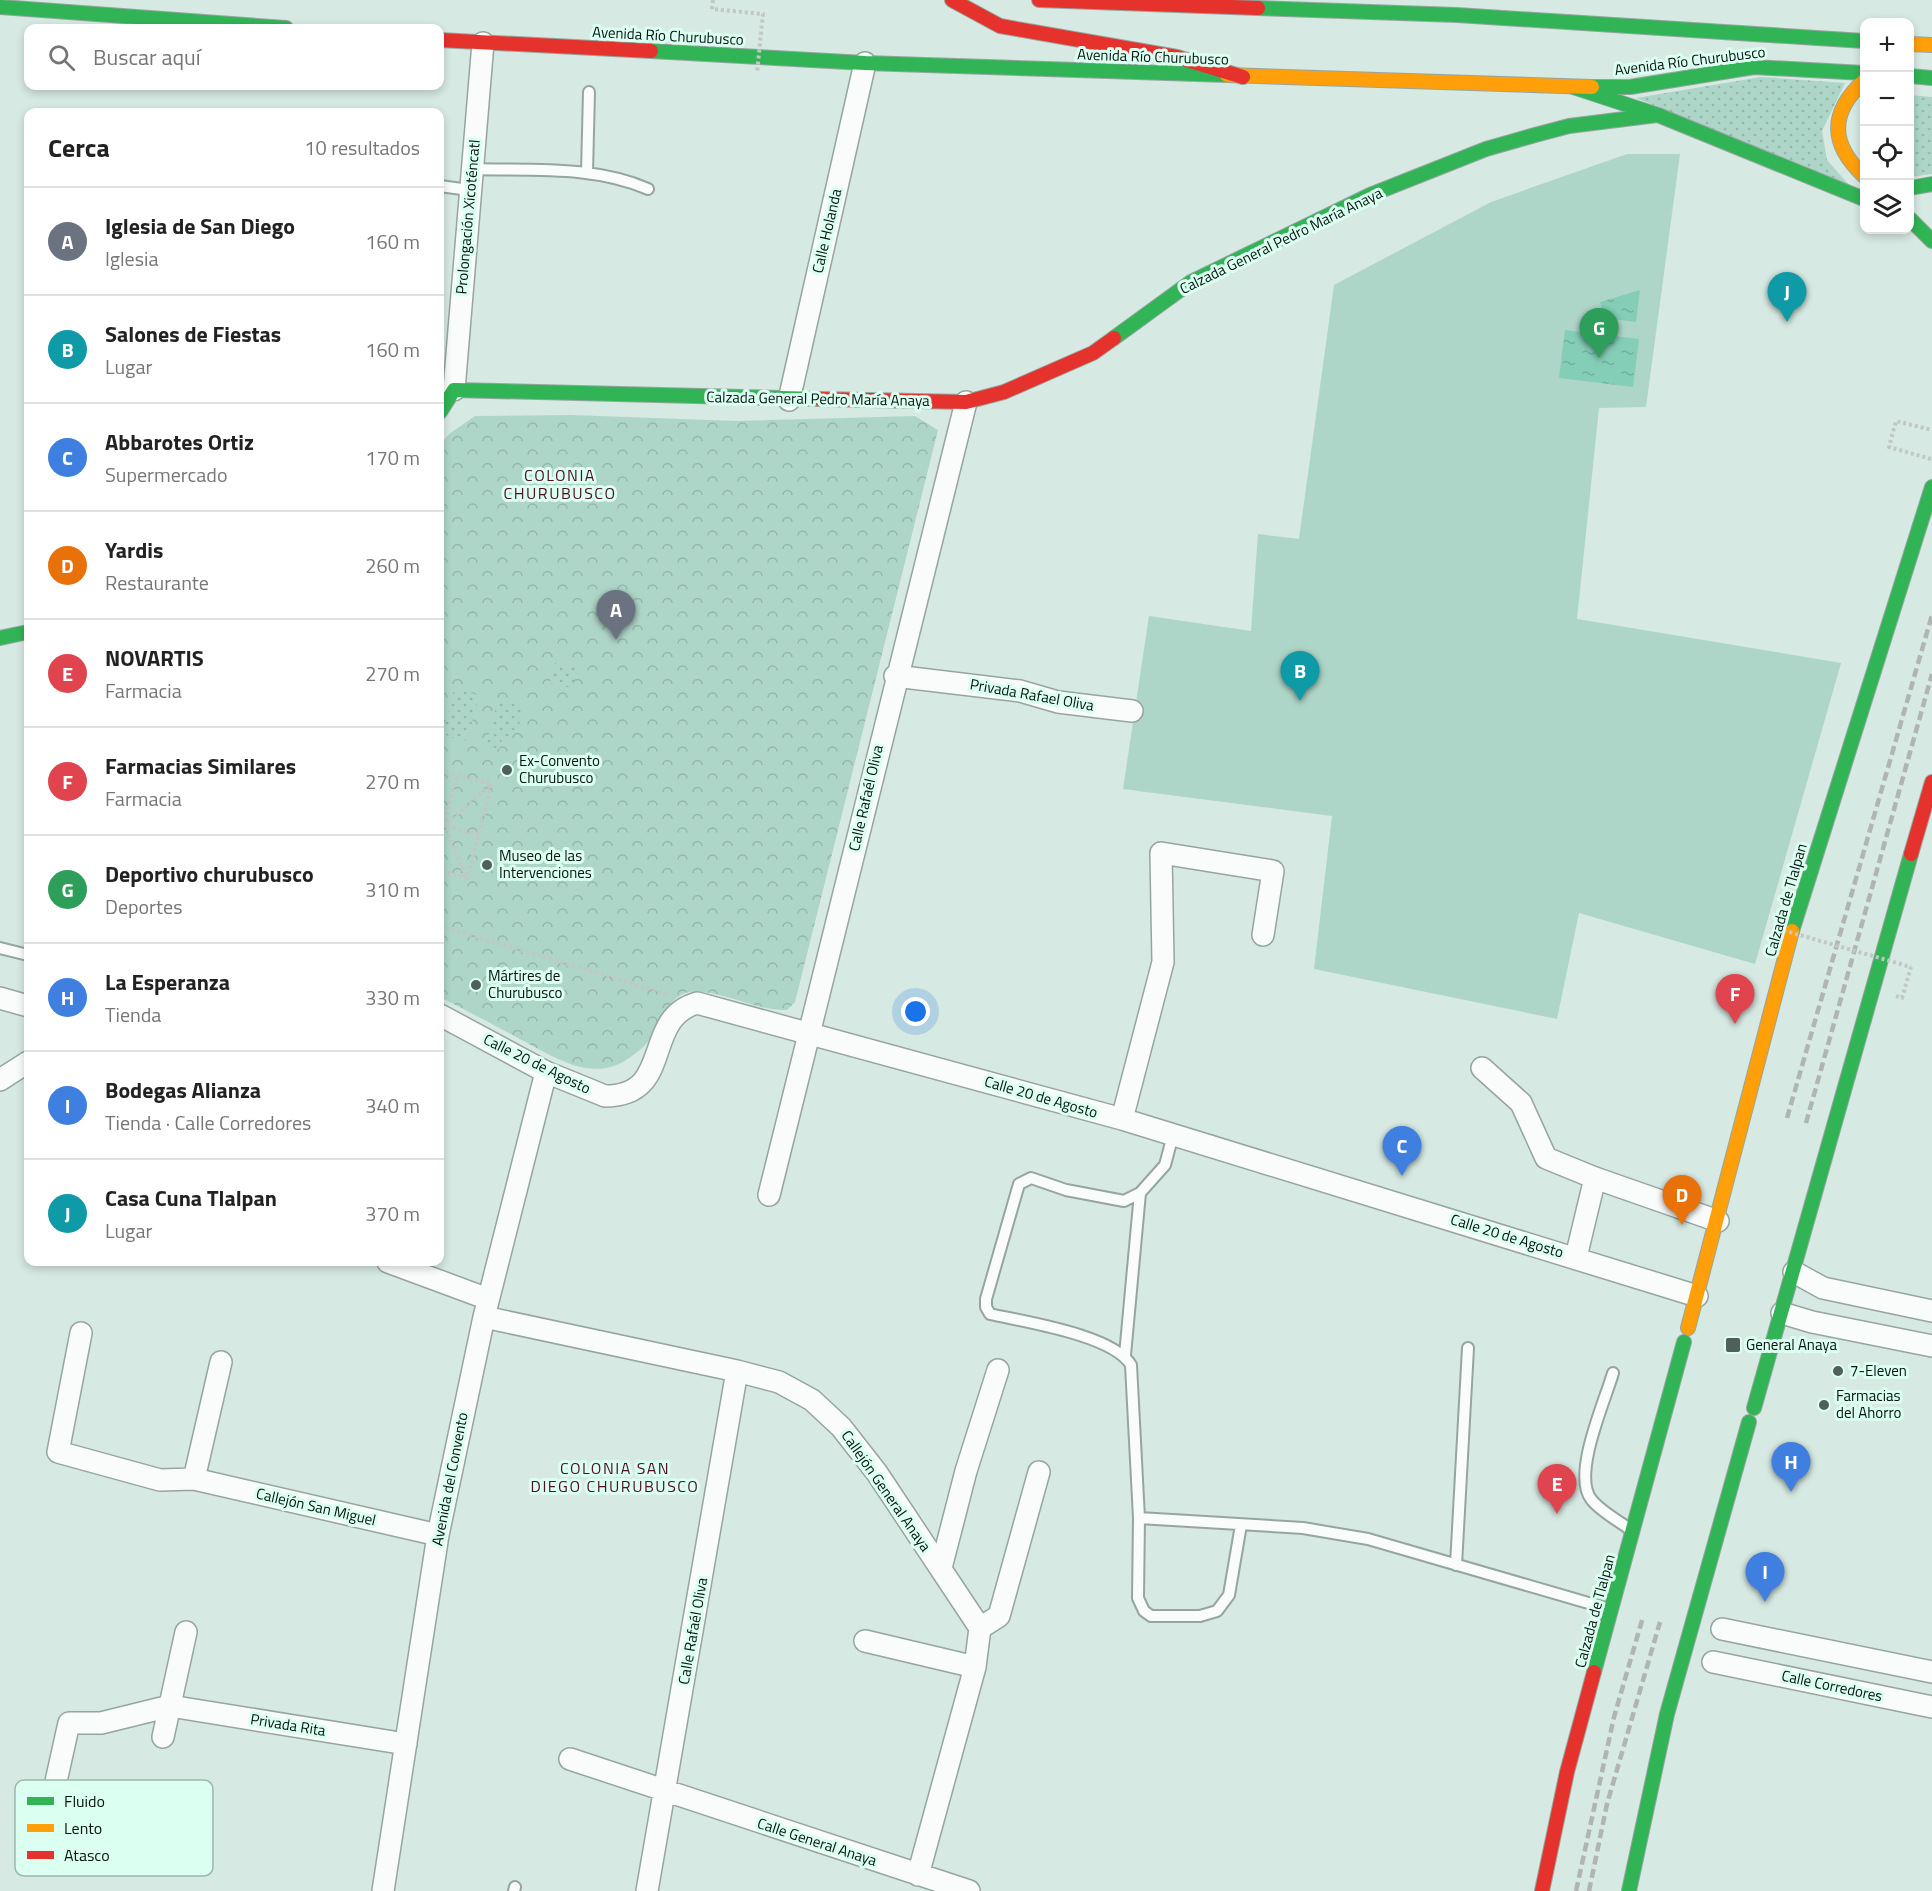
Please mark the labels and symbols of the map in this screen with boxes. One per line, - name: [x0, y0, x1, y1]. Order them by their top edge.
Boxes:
- street label: Avenida Río Churubusco: [592, 20, 744, 51]
- street label: Avenida Río Churubusco: [1613, 40, 1767, 81]
- street label: Avenida Río Churubusco: [1077, 42, 1229, 71]
- street label: Prolongación Xicoténcatl: [449, 139, 486, 295]
- street label: Calzada General Pedro María Anaya: [1175, 181, 1387, 300]
- street label: Calle Holanda: [806, 186, 847, 275]
- pin: J: [1768, 272, 1806, 322]
- pin: G: [1580, 308, 1618, 358]
- street label: Calzada General Pedro María Anaya: [706, 385, 930, 412]
- district label: COLONIA CHURUBUSCO: [504, 463, 616, 505]
- pin: A: [596, 590, 636, 640]
- pin: B: [1280, 652, 1320, 701]
- street label: Privada Rafael Oliva: [968, 672, 1096, 717]
- street label: Calle Rafaél Oliva: [842, 742, 889, 853]
- place label: Ex-Convento Churubusco: [519, 749, 600, 789]
- marker: Ex-Convento Churubusco: [500, 763, 514, 777]
- street label: Calzada de Tlalpan: [1758, 841, 1813, 959]
- place label: Museo de las Intervenciones: [499, 844, 592, 884]
- marker: Museo de las Intervenciones: [480, 858, 494, 872]
- place label: Mártires de Churubusco: [488, 964, 563, 1004]
- pin: F: [1716, 974, 1754, 1024]
- marker: Mártires de Churubusco: [469, 978, 483, 992]
- your location: [901, 997, 930, 1026]
- street label: Calle 20 de Agosto: [480, 1028, 595, 1100]
- street label: Calle 20 de Agosto: [982, 1069, 1101, 1124]
- pin: C: [1382, 1126, 1422, 1176]
- pin: D: [1662, 1176, 1702, 1225]
- street label: Calle 20 de Agosto: [1448, 1207, 1567, 1264]
- place label: General Anaya: [1746, 1333, 1837, 1356]
- marker: General Anaya: [1724, 1336, 1742, 1354]
- place label: 7-Eleven: [1850, 1359, 1907, 1382]
- marker: 7-Eleven: [1831, 1364, 1845, 1378]
- place label: Farmacias del Ahorro: [1836, 1384, 1901, 1424]
- marker: Farmacias del Ahorro: [1817, 1398, 1831, 1412]
- street label: Avenida del Convento: [425, 1410, 474, 1548]
- street label: Callejón General Anaya: [836, 1425, 937, 1557]
- pin: H: [1772, 1442, 1810, 1492]
- district label: COLONIA SAN DIEGO CHURUBUSCO: [531, 1456, 699, 1498]
- pin: E: [1538, 1464, 1576, 1514]
- street label: Callejón San Miguel: [254, 1482, 378, 1531]
- street label: Calzada de Tlalpan: [1568, 1551, 1621, 1670]
- pin: I: [1746, 1552, 1784, 1602]
- street label: Calle Rafaél Oliva: [672, 1575, 713, 1686]
- street label: Calle Corredores: [1779, 1664, 1885, 1707]
- street label: Privada Rita: [249, 1707, 328, 1742]
- legend: [15, 1780, 213, 1876]
- text: Fluido: [64, 1789, 105, 1813]
- street label: Calle General Anaya: [754, 1811, 880, 1872]
- text: Lento: [64, 1816, 102, 1840]
- text: Atasco: [64, 1843, 110, 1867]

